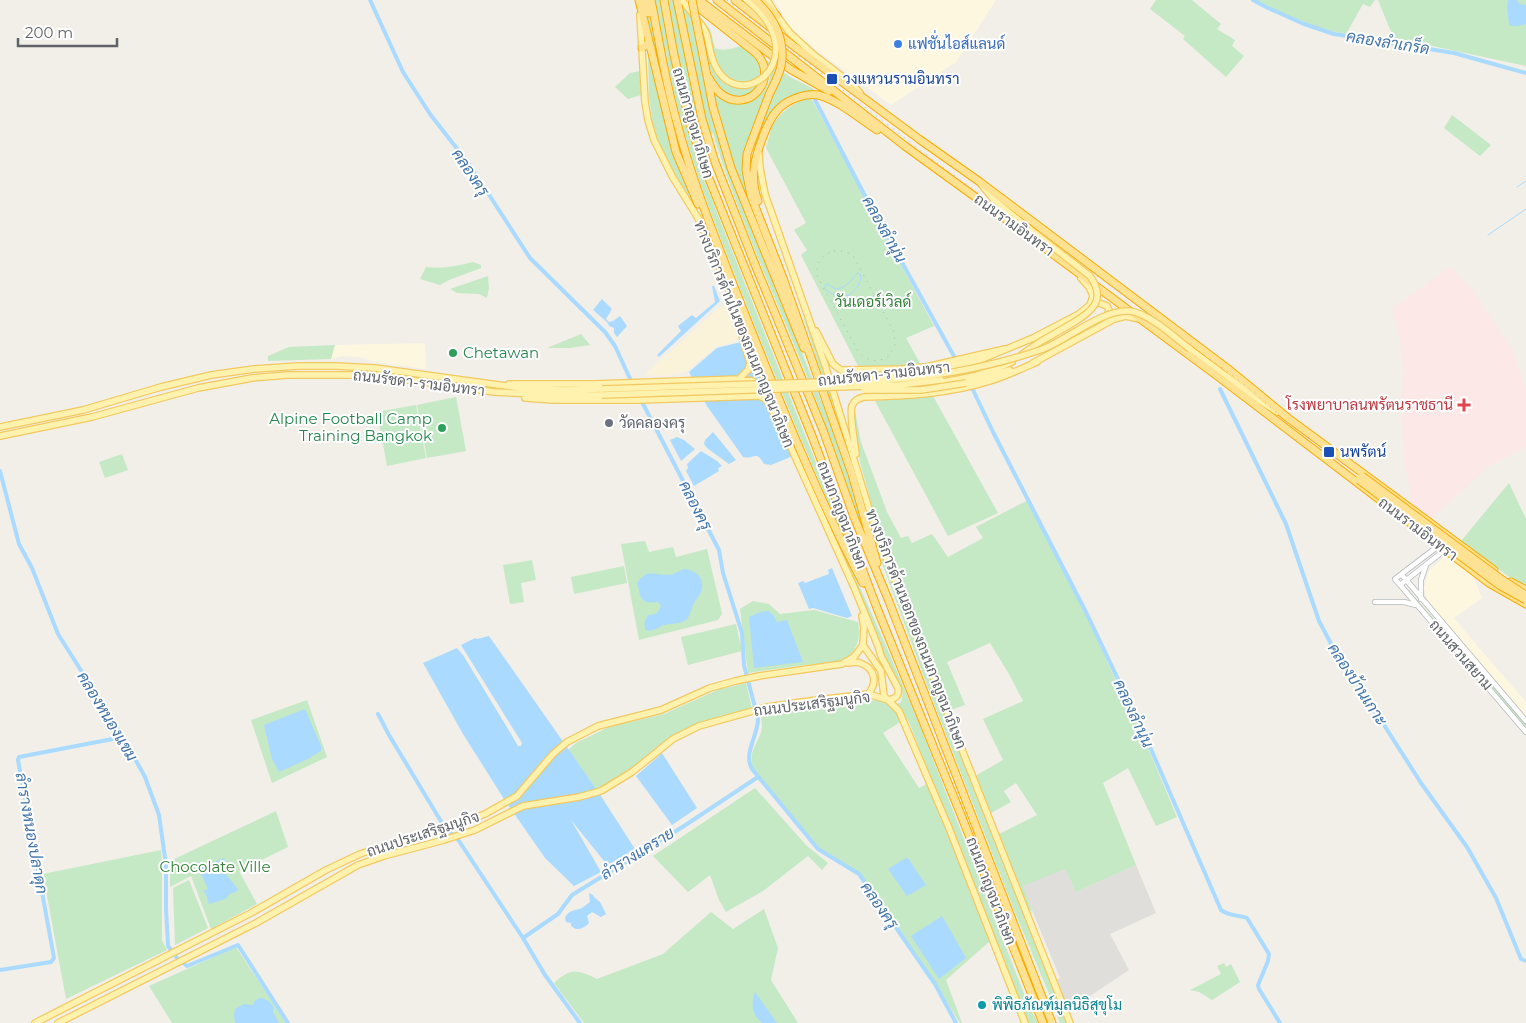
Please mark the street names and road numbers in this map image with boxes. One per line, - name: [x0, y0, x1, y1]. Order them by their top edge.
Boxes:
- street label: ถนนกาญจนาภิเษก: [669, 65, 718, 180]
- street label: ถนนรามอินทรา: [971, 189, 1058, 260]
- street label: ทางบริการด้านในของถนนกาญจนาภิเษก: [690, 217, 799, 450]
- street label: ถนนรัชดา-รามอินทรา: [817, 357, 951, 390]
- street label: ถนนรัชดา-รามอินทรา: [352, 365, 486, 400]
- street label: ถนนกาญจนาภิเษก: [813, 458, 872, 571]
- street label: ถนนรามอินทรา: [1375, 493, 1462, 565]
- street label: ทางบริการด้านนอกของถนนกาญจนาภิเษก: [862, 506, 971, 751]
- street label: ถนนสวนสยาม: [1425, 615, 1497, 694]
- street label: ถนนประเสริฐมนูกิจ: [753, 687, 871, 721]
- street label: ถนนประเสริฐมนูกิจ: [364, 806, 482, 862]
- street label: ถนนกาญจนาภิเษก: [962, 834, 1021, 947]

